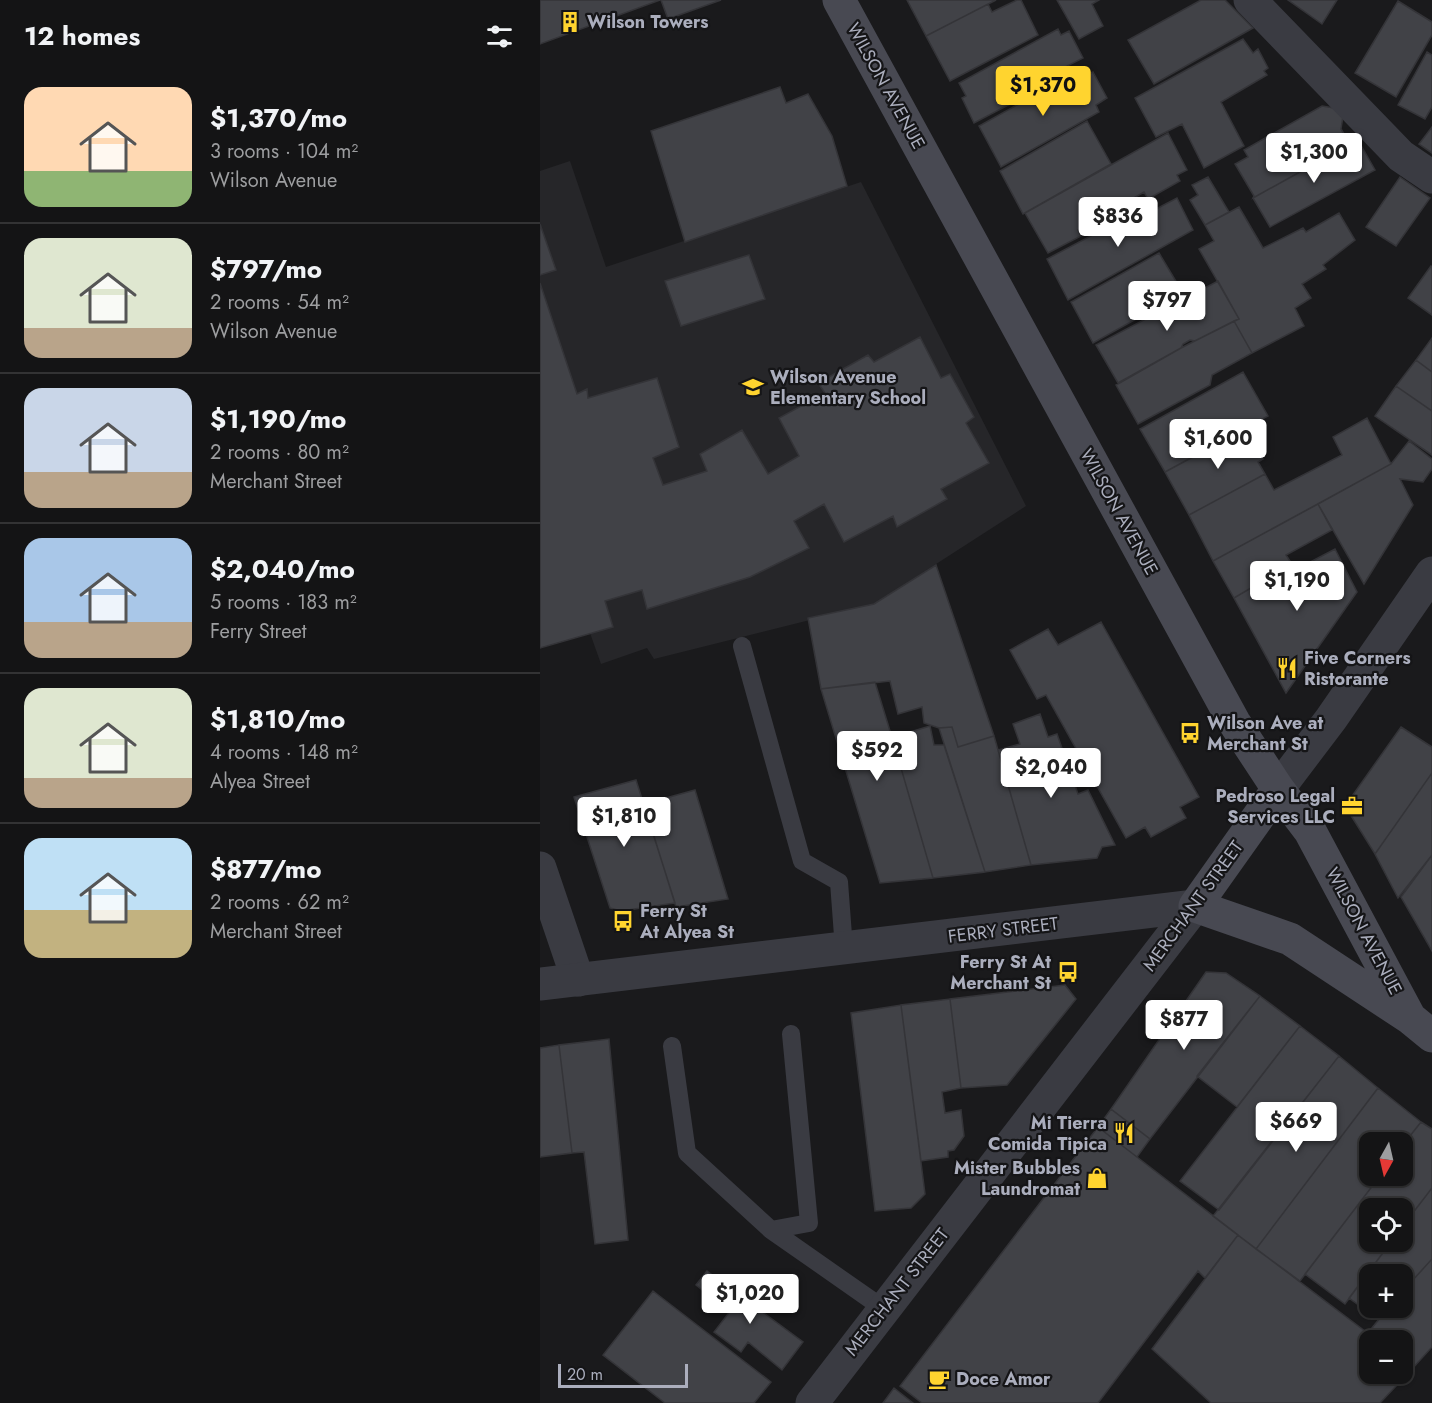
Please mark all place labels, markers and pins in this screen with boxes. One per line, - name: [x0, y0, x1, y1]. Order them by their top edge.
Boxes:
- place label: Wilson Towers: [587, 9, 709, 35]
- building icon: Wilson Towers: [558, 10, 582, 34]
- pin: $1,370: [994, 66, 1092, 117]
- pin: $1,300: [1265, 133, 1363, 184]
- pin: $836: [1082, 197, 1154, 248]
- pin: $797: [1131, 281, 1203, 332]
- place label: Wilson Avenue Elementary School: [770, 364, 926, 411]
- school or university icon: Wilson Avenue Elementary School: [741, 375, 765, 399]
- pin: $1,600: [1169, 419, 1267, 470]
- pin: $1,190: [1248, 561, 1346, 612]
- place label: Five Corners Ristorante: [1304, 645, 1411, 692]
- restaurant icon: Five Corners Ristorante: [1275, 656, 1299, 680]
- place label: Wilson Ave at Merchant St: [1207, 710, 1324, 757]
- bus stop icon: Wilson Ave at Merchant St: [1178, 721, 1202, 745]
- pin: $592: [841, 731, 913, 782]
- pin: $2,040: [1002, 748, 1100, 799]
- place label: Pedroso Legal Services LLC: [1216, 783, 1335, 830]
- office icon: Pedroso Legal Services LLC: [1340, 794, 1364, 818]
- pin: $1,810: [575, 797, 673, 848]
- place label: Ferry St At Alyea St: [639, 898, 734, 945]
- bus stop icon: Ferry St At Alyea St: [611, 909, 635, 933]
- place label: Ferry St At Merchant St: [950, 949, 1051, 996]
- bus stop icon: Ferry St At Merchant St: [1056, 960, 1080, 984]
- pin: $877: [1148, 1000, 1220, 1051]
- pin: $669: [1260, 1102, 1332, 1153]
- place label: Mi Tierra Comida Tipica: [988, 1110, 1107, 1157]
- restaurant icon: Mi Tierra Comida Tipica: [1112, 1121, 1136, 1145]
- place label: Mister Bubbles Laundromat: [954, 1155, 1080, 1202]
- shop icon: Mister Bubbles Laundromat: [1085, 1166, 1109, 1190]
- pin: $1,020: [701, 1274, 799, 1325]
- place label: Doce Amor: [956, 1366, 1051, 1392]
- cafe icon: Doce Amor: [927, 1367, 951, 1391]

